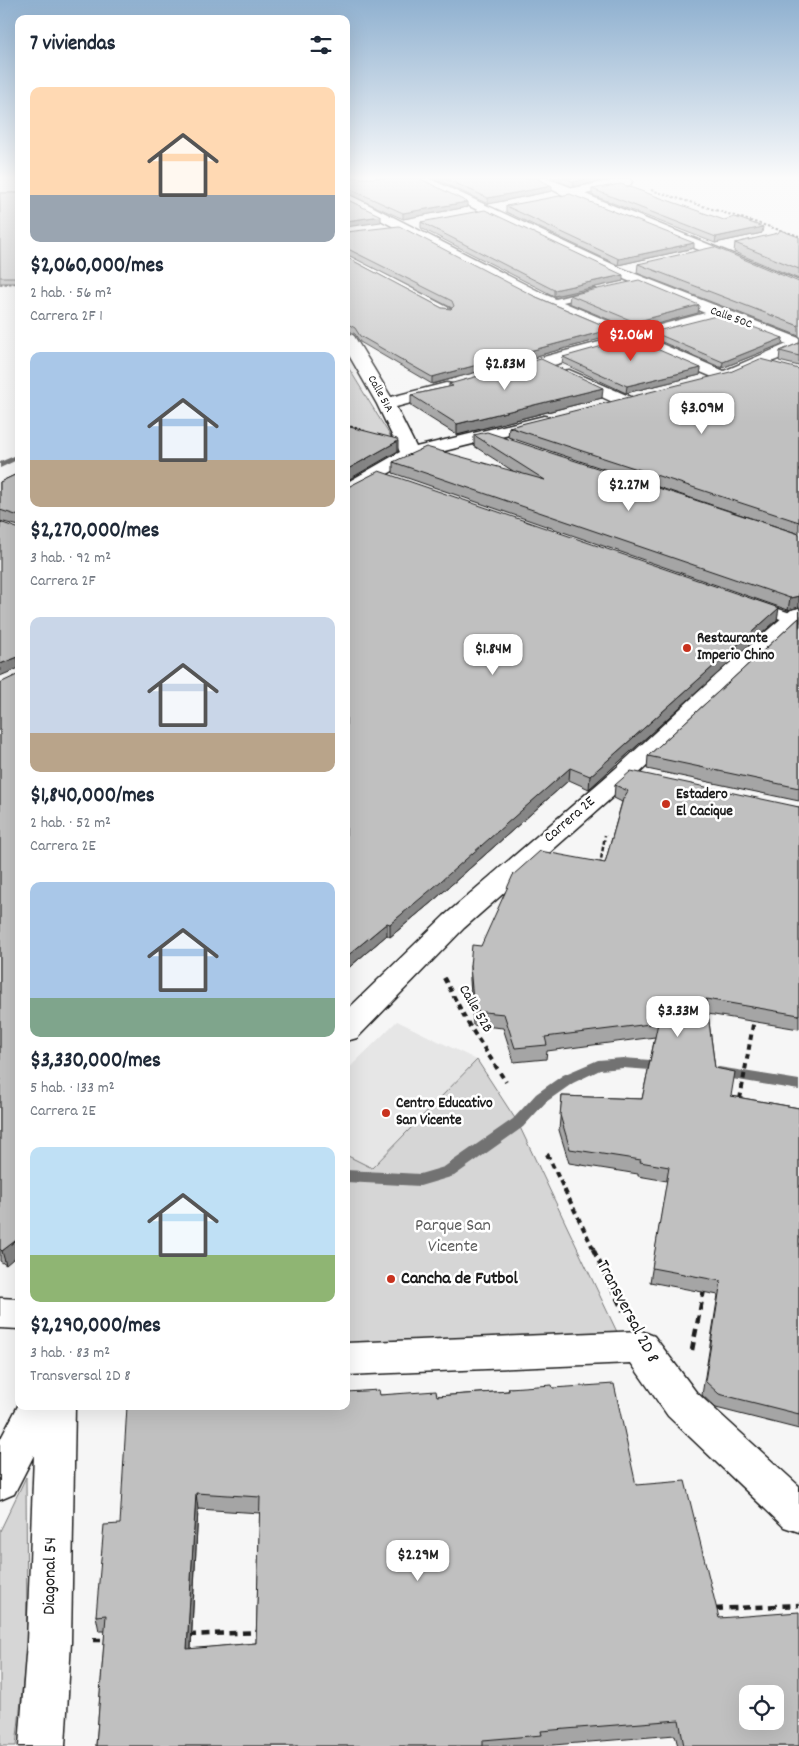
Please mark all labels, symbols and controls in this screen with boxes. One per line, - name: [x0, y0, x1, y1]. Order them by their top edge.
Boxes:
- text: 7 viviendas: [30, 30, 116, 60]
- icon: filters: [307, 31, 335, 59]
- icon: home: [138, 120, 228, 210]
- text: $2,060,000/mes: [30, 252, 164, 282]
- text: 2 hab. · 56 m²: [30, 282, 112, 305]
- street label: Calle 50C: [708, 303, 754, 333]
- text: Carrera 2F 1: [30, 305, 103, 328]
- pin: $2.06M: [590, 320, 672, 362]
- text: $2.06M: [609, 324, 653, 347]
- pin: $2.83M: [464, 348, 546, 391]
- text: $2.83M: [485, 353, 525, 376]
- street label: Calle 51A: [363, 372, 397, 416]
- icon: home: [138, 385, 228, 475]
- pin: $3.09M: [661, 392, 743, 435]
- text: $3.09M: [680, 397, 724, 420]
- pin: $2.27M: [588, 470, 670, 512]
- text: $2.27M: [609, 474, 649, 497]
- text: $2,270,000/mes: [30, 517, 159, 547]
- text: 3 hab. · 92 m²: [30, 547, 111, 570]
- text: Carrera 2F: [30, 570, 96, 593]
- place label: Restaurante Imperio Chino: [697, 628, 775, 667]
- pin: $1.84M: [452, 634, 534, 676]
- text: $1.84M: [475, 638, 511, 661]
- marker: Restaurante Imperio Chino: [681, 642, 693, 654]
- icon: home: [138, 650, 228, 740]
- text: $1,840,000/mes: [30, 782, 155, 812]
- place label: Estadero El Cacique: [676, 784, 733, 823]
- street label: Carrera 2E: [540, 791, 601, 849]
- marker: Estadero El Cacique: [660, 798, 672, 810]
- text: 2 hab. · 52 m²: [30, 812, 111, 835]
- text: Carrera 2E: [30, 835, 96, 858]
- icon: home: [138, 915, 228, 1005]
- street label: Calle 52B: [452, 981, 498, 1037]
- pin: $3.33M: [637, 996, 719, 1038]
- text: $3.33M: [657, 1000, 699, 1023]
- text: $3,330,000/mes: [30, 1047, 161, 1077]
- text: 5 hab. · 133 m²: [30, 1077, 115, 1100]
- place label: Centro Educativo San Vicente: [396, 1093, 493, 1132]
- text: Carrera 2E: [30, 1100, 96, 1123]
- marker: Centro Educativo San Vicente: [380, 1107, 392, 1119]
- icon: home: [138, 1180, 228, 1270]
- park label: Parque San Vicente: [415, 1214, 491, 1260]
- street label: Transversal 2D 8: [589, 1256, 665, 1368]
- place label: Cancha de Futbol: [401, 1267, 518, 1292]
- marker: Cancha de Futbol: [385, 1273, 397, 1285]
- text: $2,290,000/mes: [30, 1312, 161, 1342]
- text: 3 hab. · 83 m²: [30, 1342, 110, 1365]
- text: Transversal 2D 8: [30, 1365, 131, 1388]
- street label: Diagonal 54: [38, 1537, 64, 1615]
- pin: $2.29M: [377, 1540, 459, 1582]
- text: $2.29M: [397, 1544, 439, 1567]
- map controls: [739, 1685, 784, 1730]
- button: locate: [739, 1685, 784, 1730]

